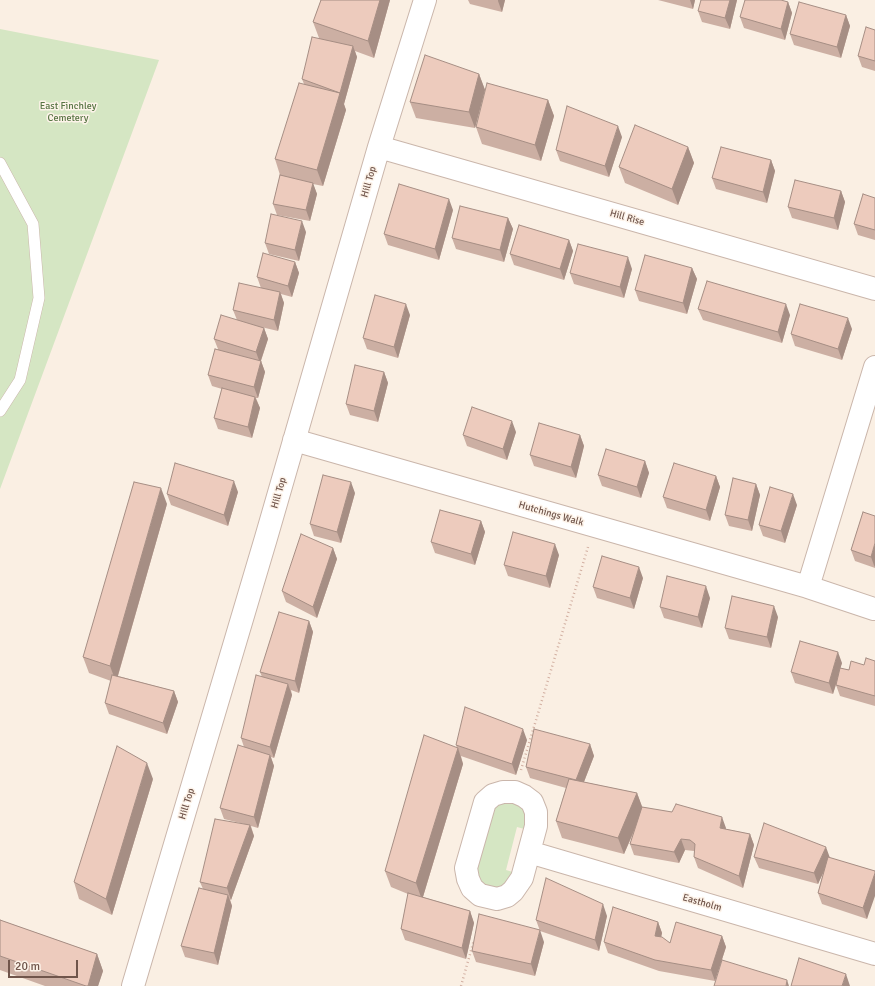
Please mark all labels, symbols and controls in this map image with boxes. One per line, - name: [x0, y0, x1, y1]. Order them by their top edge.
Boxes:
- park label: East Finchley Cemetery: [40, 100, 96, 124]
- street label: Hill Top: [359, 165, 379, 199]
- street label: Hill Rise: [608, 207, 646, 229]
- street label: Hill Top: [269, 476, 289, 510]
- street label: Hutchings Walk: [517, 499, 585, 529]
- street label: Hill Top: [177, 787, 197, 821]
- street label: Eastholm: [681, 892, 723, 914]
- scale bar: [10, 952, 80, 978]
- text: 20 m: [15, 959, 40, 974]

